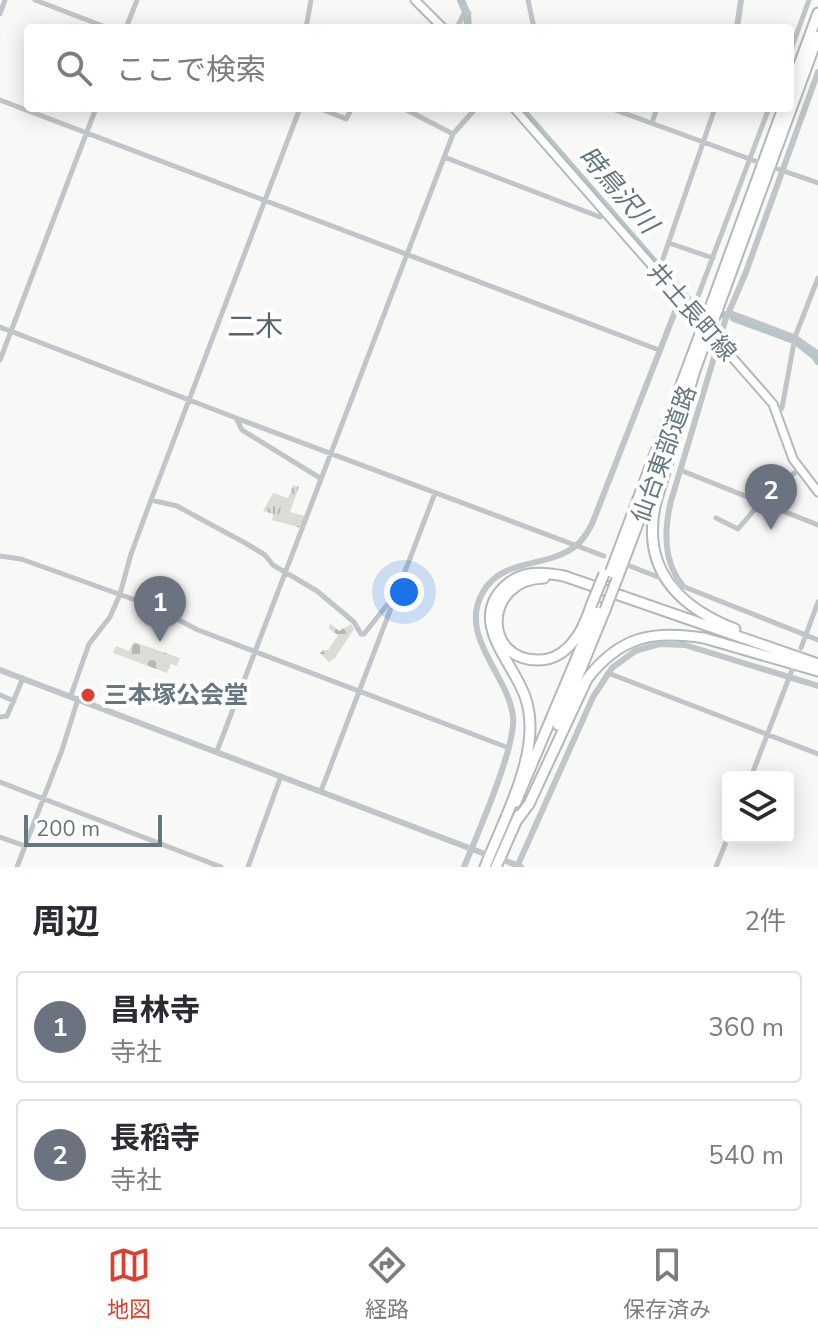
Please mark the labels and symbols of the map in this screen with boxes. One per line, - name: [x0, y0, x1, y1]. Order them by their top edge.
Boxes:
- water label: 時鳥沢川: [571, 139, 667, 243]
- street label: 井土長町線: [641, 256, 743, 368]
- district label: 二木: [227, 308, 283, 346]
- street label: 仙台東部道路: [624, 381, 704, 527]
- pin: 2: [745, 464, 797, 530]
- your location: [384, 572, 424, 612]
- pin: 1: [134, 576, 186, 642]
- place label: 三本塚公会堂: [104, 679, 248, 711]
- marker: 三本塚公会堂: [79, 686, 97, 704]
- scale bar: [24, 811, 162, 847]

